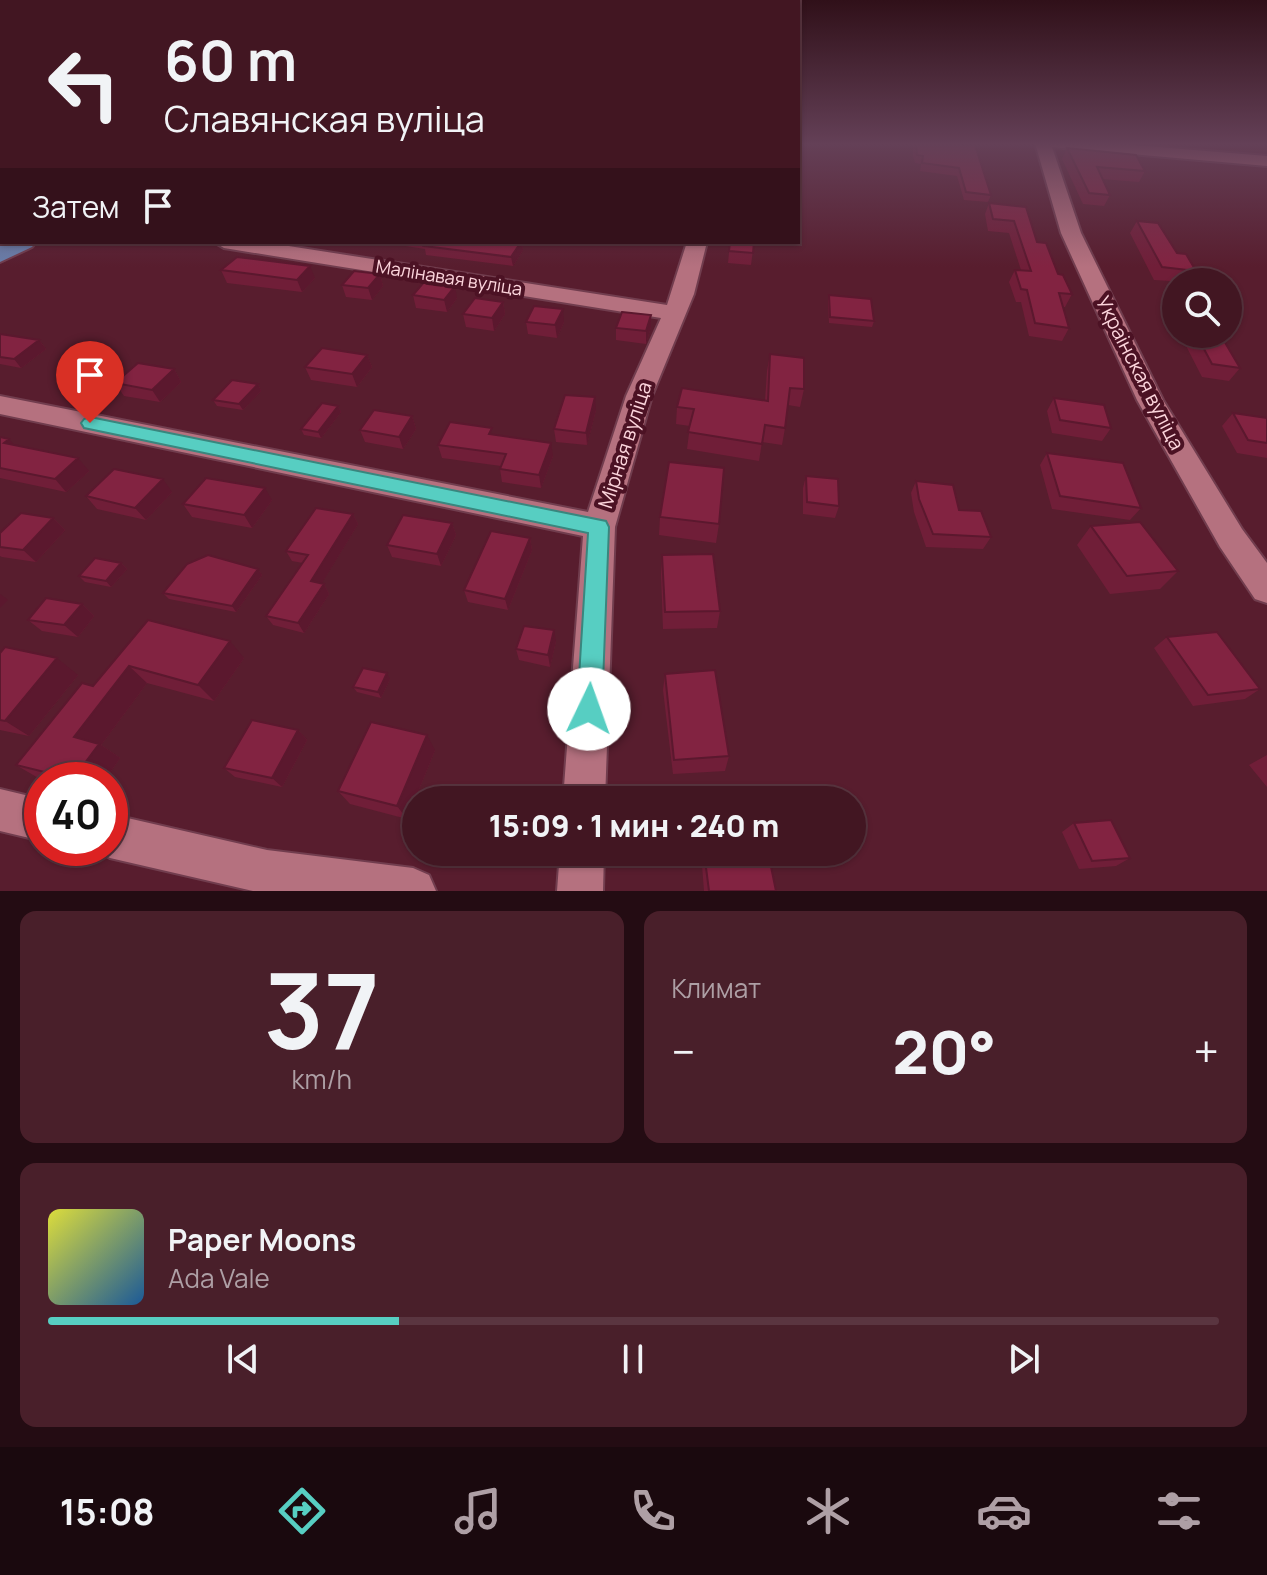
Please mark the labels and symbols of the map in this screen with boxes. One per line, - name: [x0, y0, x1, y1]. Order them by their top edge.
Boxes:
- street label: Малінавая вуліца: [374, 254, 524, 300]
- street label: Украінская вуліца: [1090, 291, 1191, 454]
- pin: [56, 341, 124, 423]
- street label: Мірная вуліца: [591, 378, 658, 512]
- position arrow: [547, 667, 631, 751]
- speed limit sign: 40: [24, 762, 128, 866]

